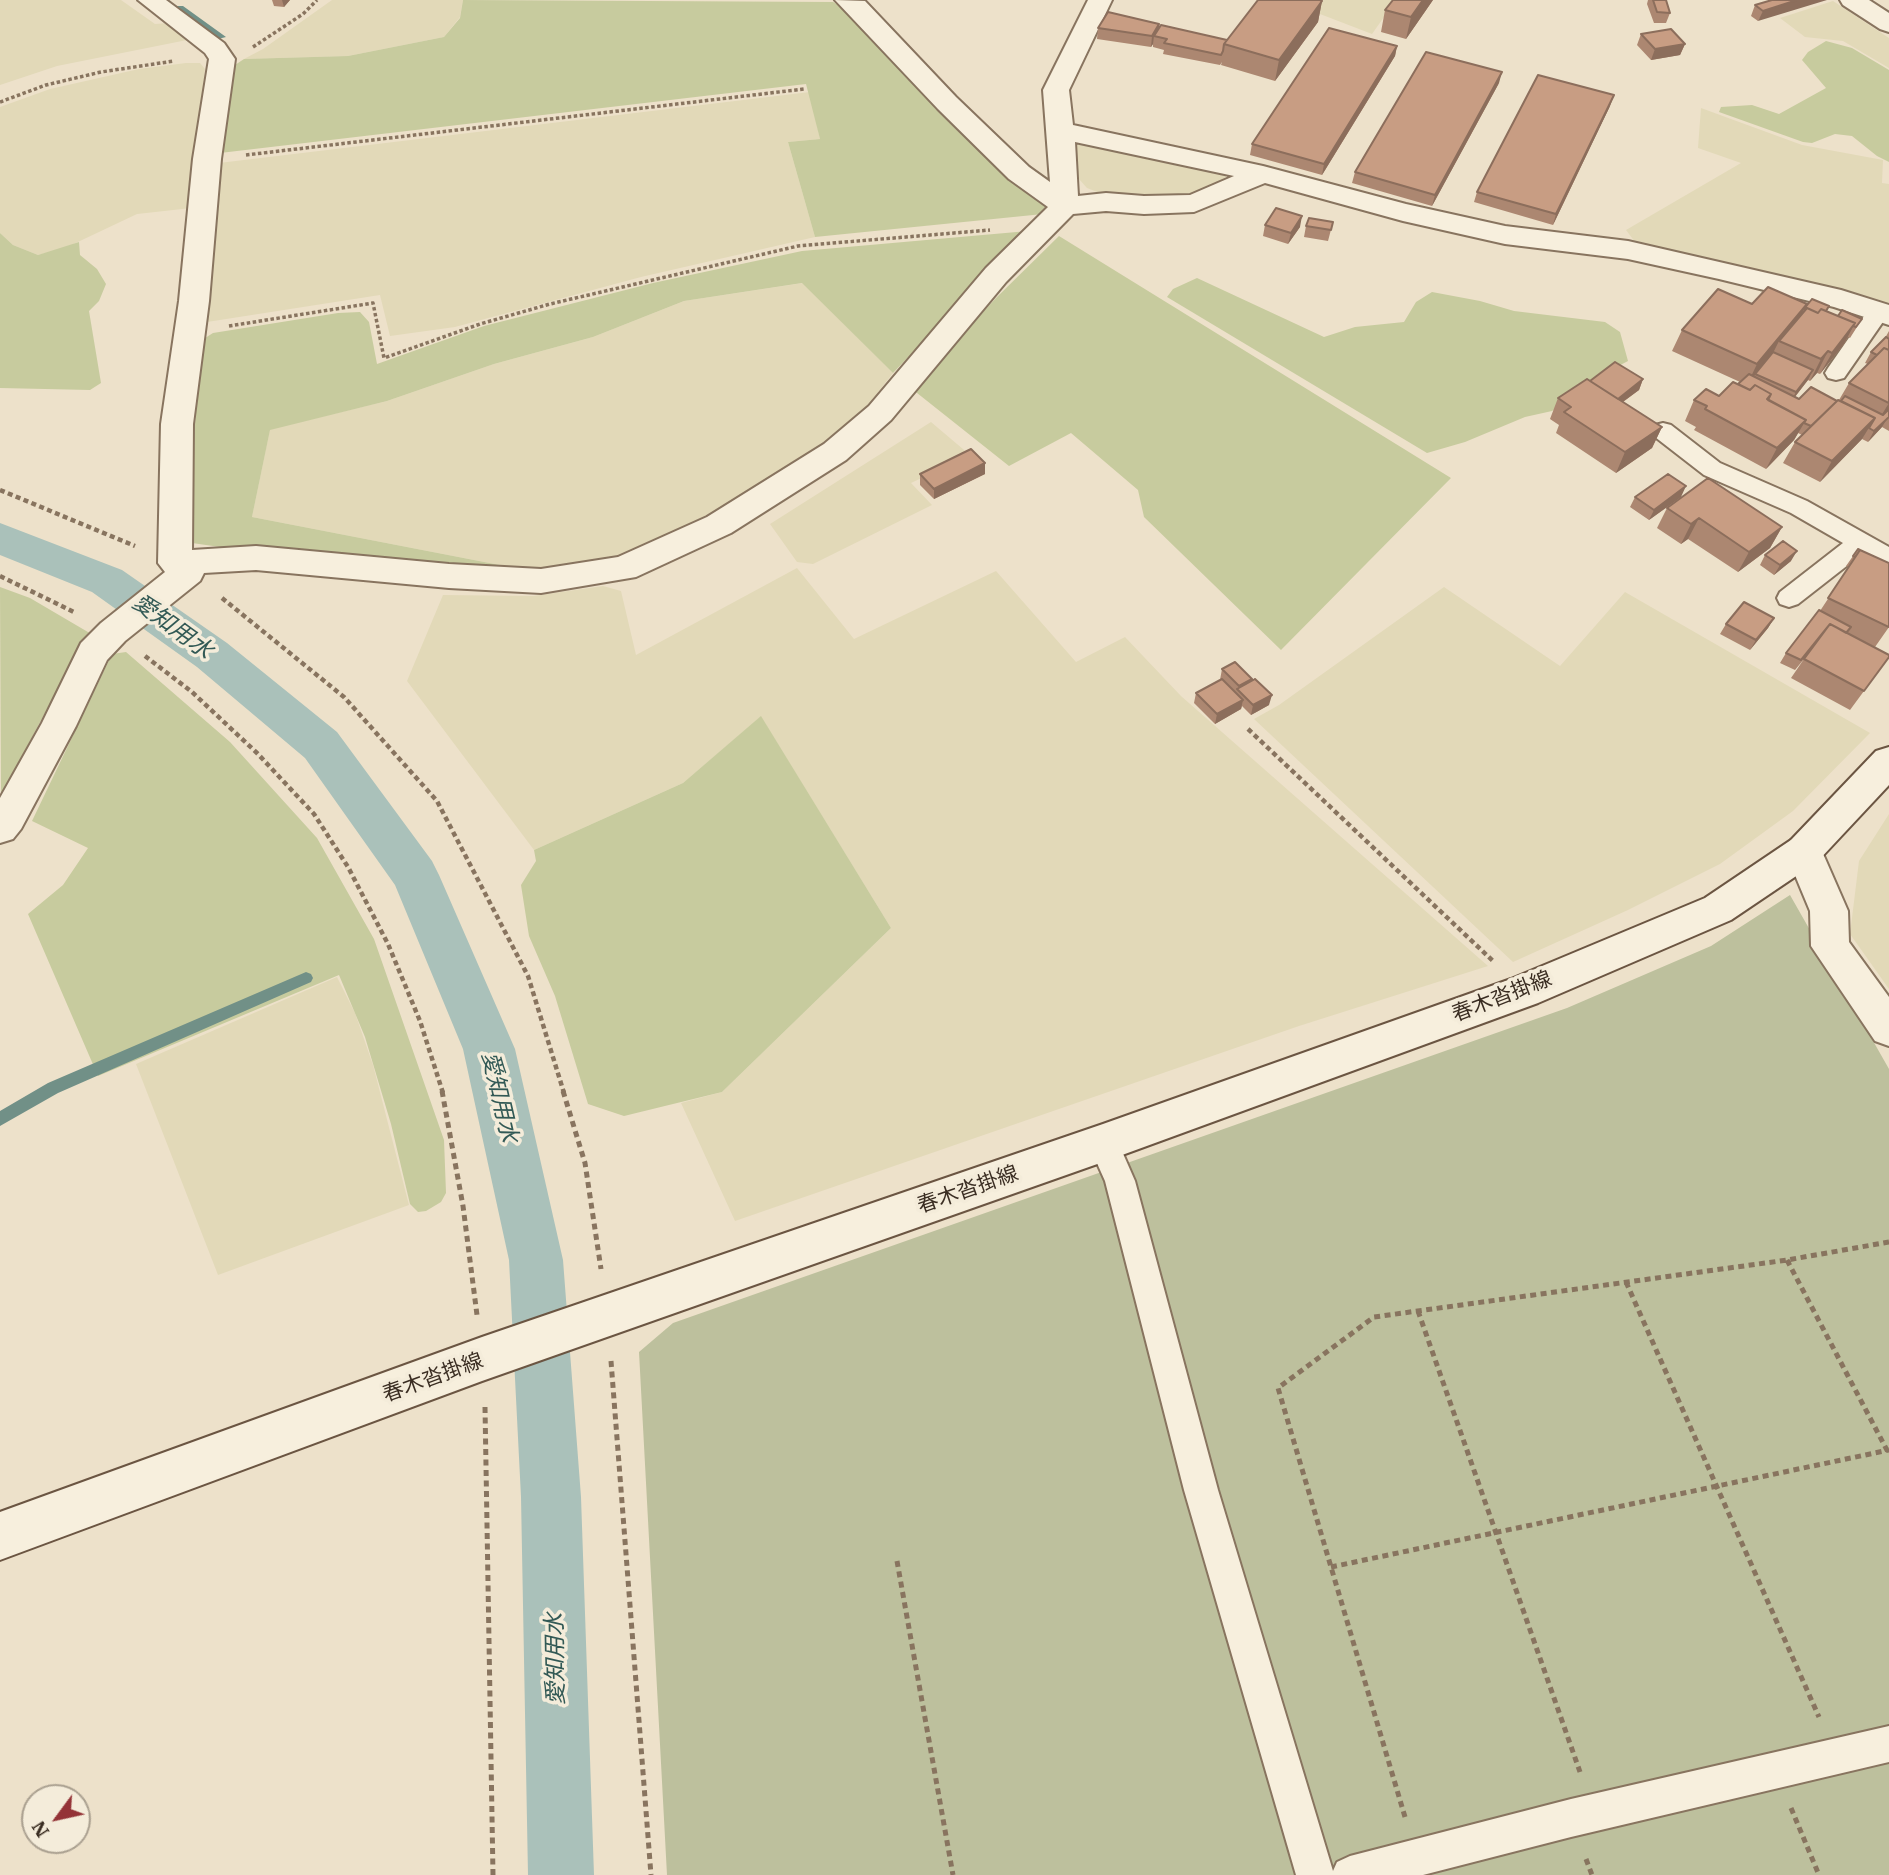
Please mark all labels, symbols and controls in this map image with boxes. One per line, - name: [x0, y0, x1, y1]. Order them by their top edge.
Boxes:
- water label: 愛知用水: [127, 589, 217, 665]
- street label: 春木沓掛線: [1448, 966, 1556, 1028]
- water label: 愛知用水: [475, 1049, 523, 1145]
- street label: 春木沓掛線: [914, 1161, 1022, 1219]
- street label: 春木沓掛線: [379, 1348, 487, 1408]
- water label: 愛知用水: [541, 1613, 571, 1705]
- north arrow: [21, 1784, 91, 1854]
- text: N: [26, 1817, 54, 1842]

